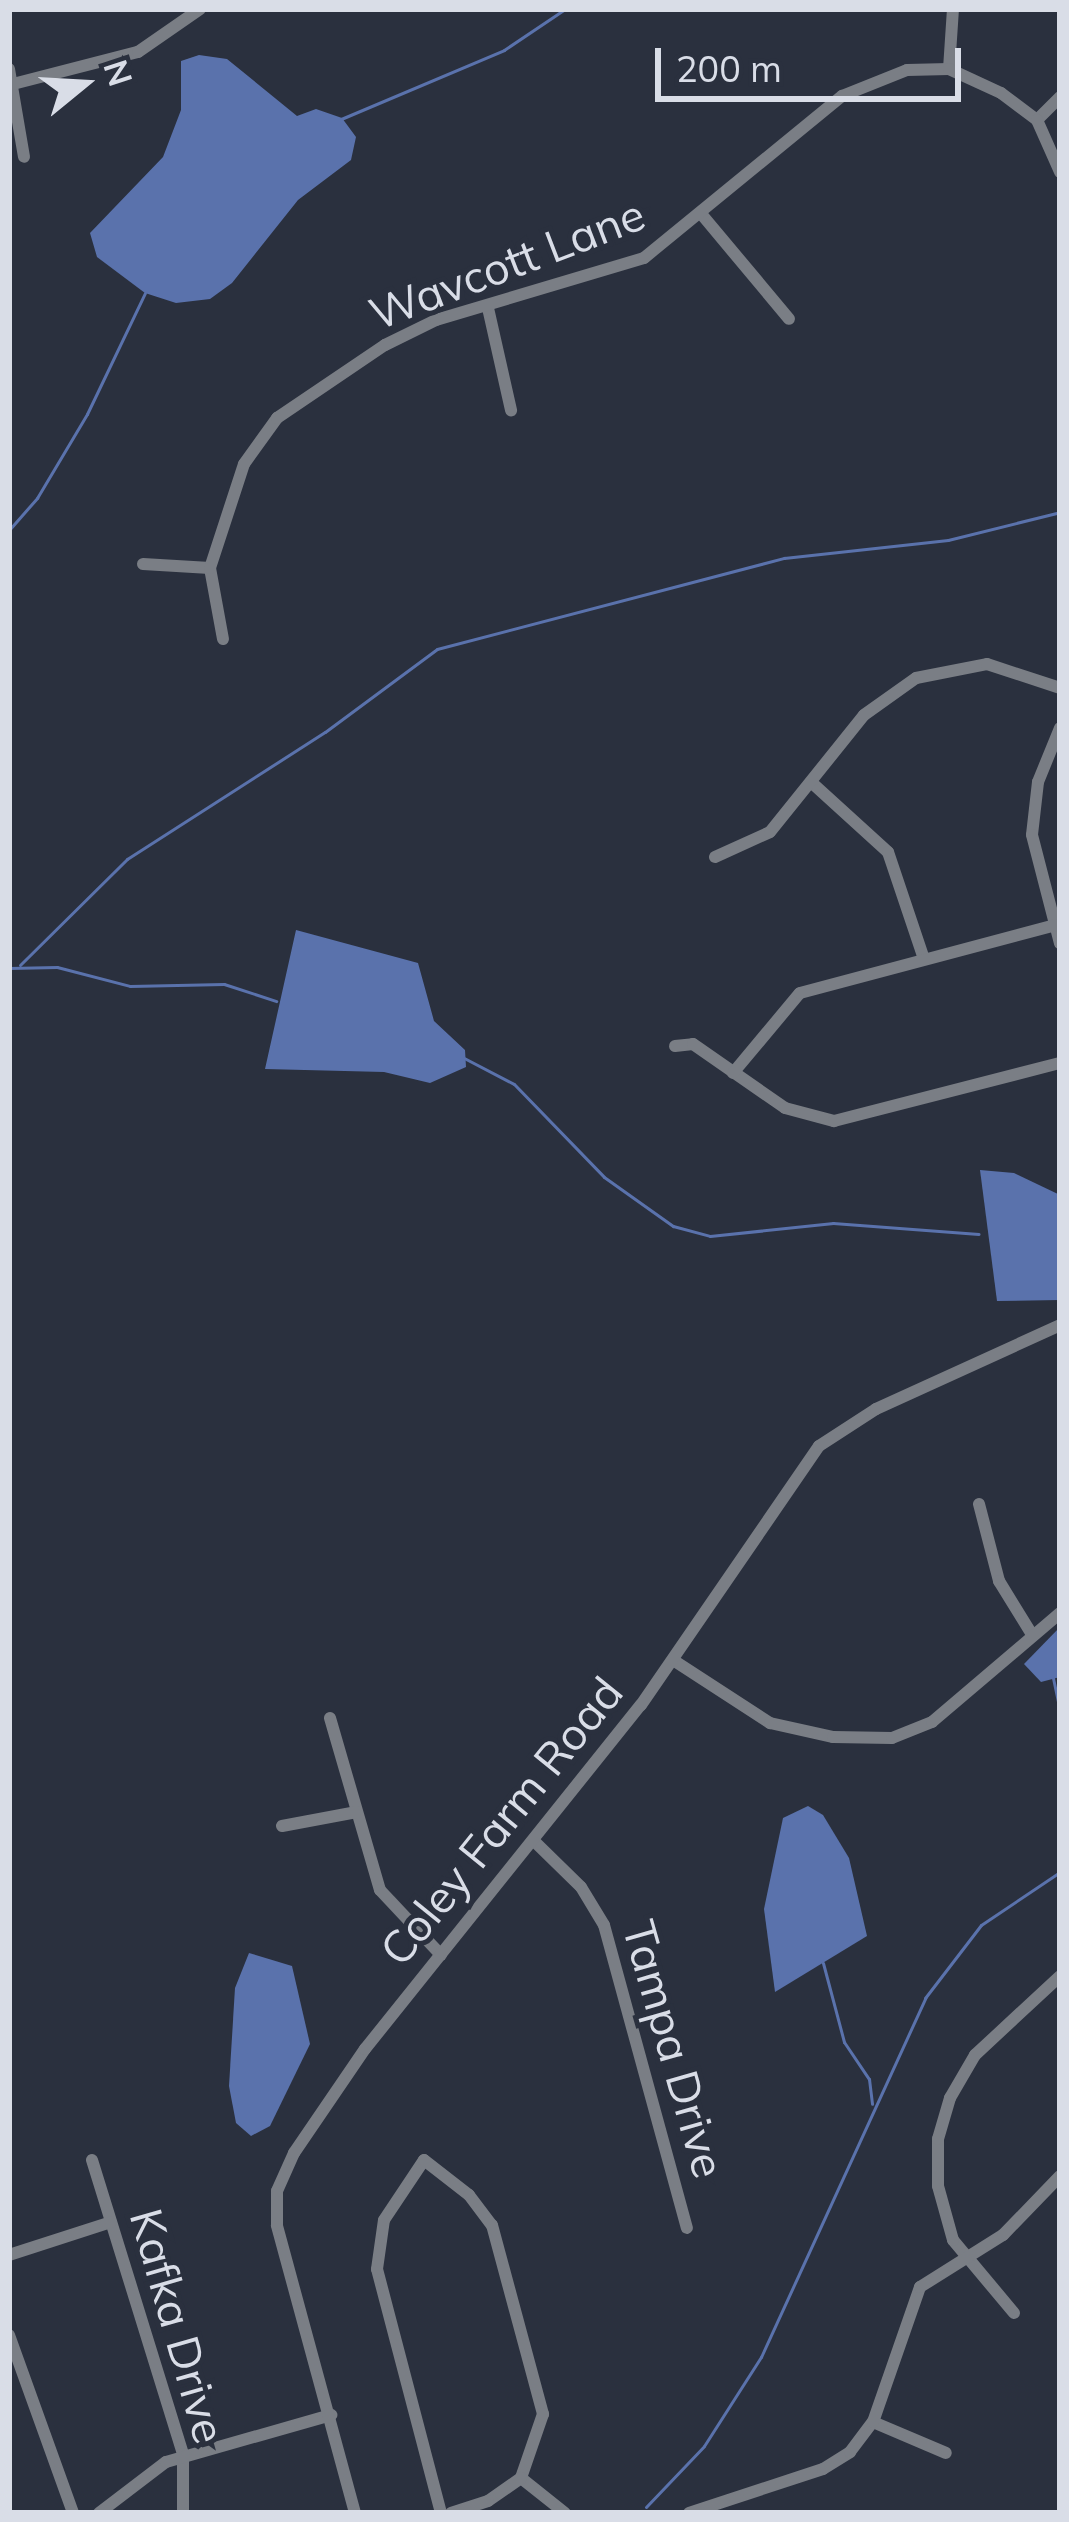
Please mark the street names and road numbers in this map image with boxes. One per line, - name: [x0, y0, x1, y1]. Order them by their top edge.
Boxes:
- street label: Wavcott Lane: [362, 187, 652, 341]
- street label: Coley Farm Road: [368, 1666, 634, 1976]
- street label: Tampa Drive: [612, 1914, 736, 2184]
- street label: Kafka Drive: [119, 2203, 237, 2449]

